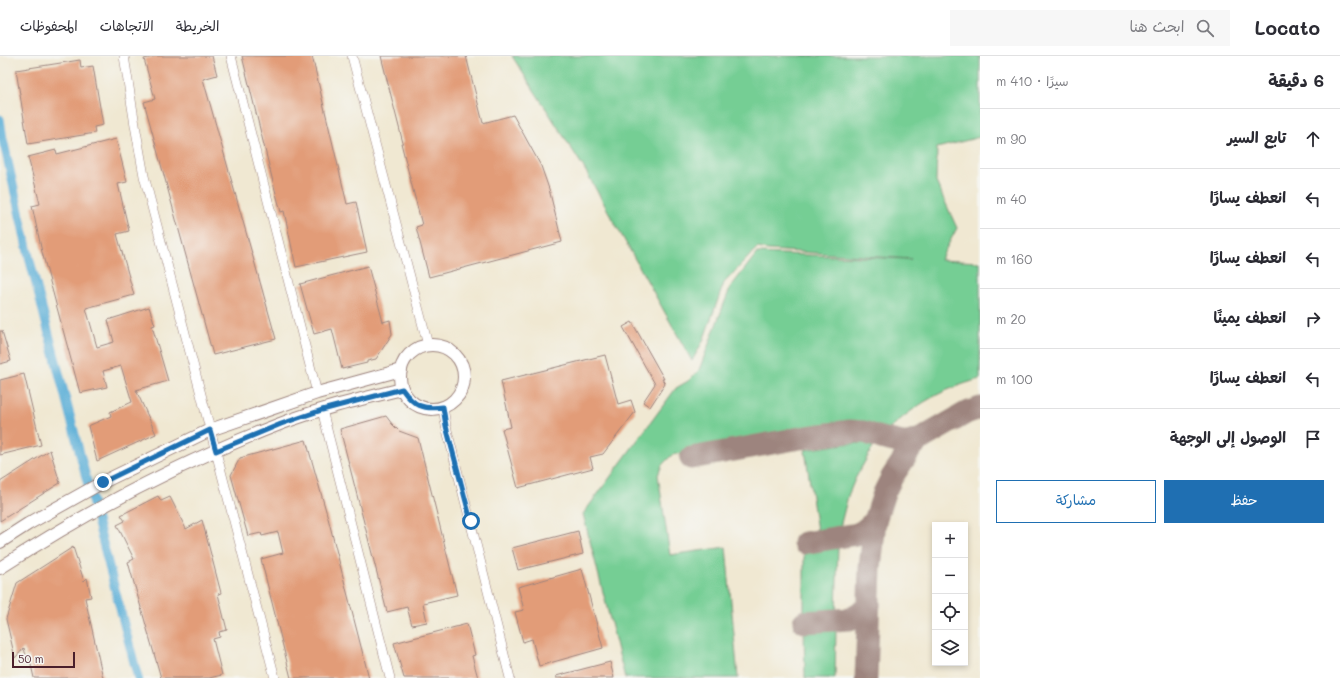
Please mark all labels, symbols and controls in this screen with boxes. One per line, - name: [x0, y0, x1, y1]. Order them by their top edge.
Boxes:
- search box: [950, 10, 1230, 46]
- text: Locato: [1254, 15, 1320, 40]
- text: المحفوظات: [20, 16, 78, 35]
- text: الاتجاهات: [100, 16, 154, 35]
- text: الخريطة: [176, 16, 219, 35]
- text: ابحث هنا: [1129, 16, 1184, 36]
- icon: search: [1194, 17, 1216, 39]
- text: 6 دقيقة: [1268, 69, 1324, 91]
- text: سيرًا · 410 m: [996, 72, 1069, 89]
- text: تابع السير: [1227, 127, 1286, 147]
- icon: ahead: [1302, 128, 1324, 150]
- text: 90 m: [996, 130, 1026, 147]
- text: انعطف يسارًا: [1210, 187, 1286, 207]
- icon: left: [1302, 188, 1324, 210]
- text: 40 m: [996, 190, 1026, 207]
- text: انعطف يسارًا: [1210, 247, 1286, 267]
- icon: left: [1302, 248, 1324, 270]
- text: 160 m: [996, 250, 1032, 267]
- text: انعطف يمينًا: [1214, 307, 1286, 327]
- icon: right: [1302, 308, 1324, 330]
- text: 20 m: [996, 310, 1026, 327]
- text: انعطف يسارًا: [1210, 367, 1286, 387]
- icon: left: [1302, 368, 1324, 390]
- text: 100 m: [996, 370, 1032, 387]
- text: الوصول إلى الوجهة: [1170, 427, 1286, 447]
- icon: arrive: [1302, 428, 1324, 450]
- route end: [94, 473, 112, 491]
- button: مشاركة: [996, 480, 1156, 523]
- button: حفظ: [1164, 480, 1324, 523]
- route start: [462, 512, 480, 530]
- map controls: [932, 522, 968, 666]
- button: +: [932, 522, 968, 558]
- button: −: [932, 558, 968, 594]
- button: locate: [932, 594, 968, 630]
- button: layers: [932, 630, 968, 666]
- scale bar: [12, 650, 75, 669]
- text: 50 m: [18, 651, 44, 666]

